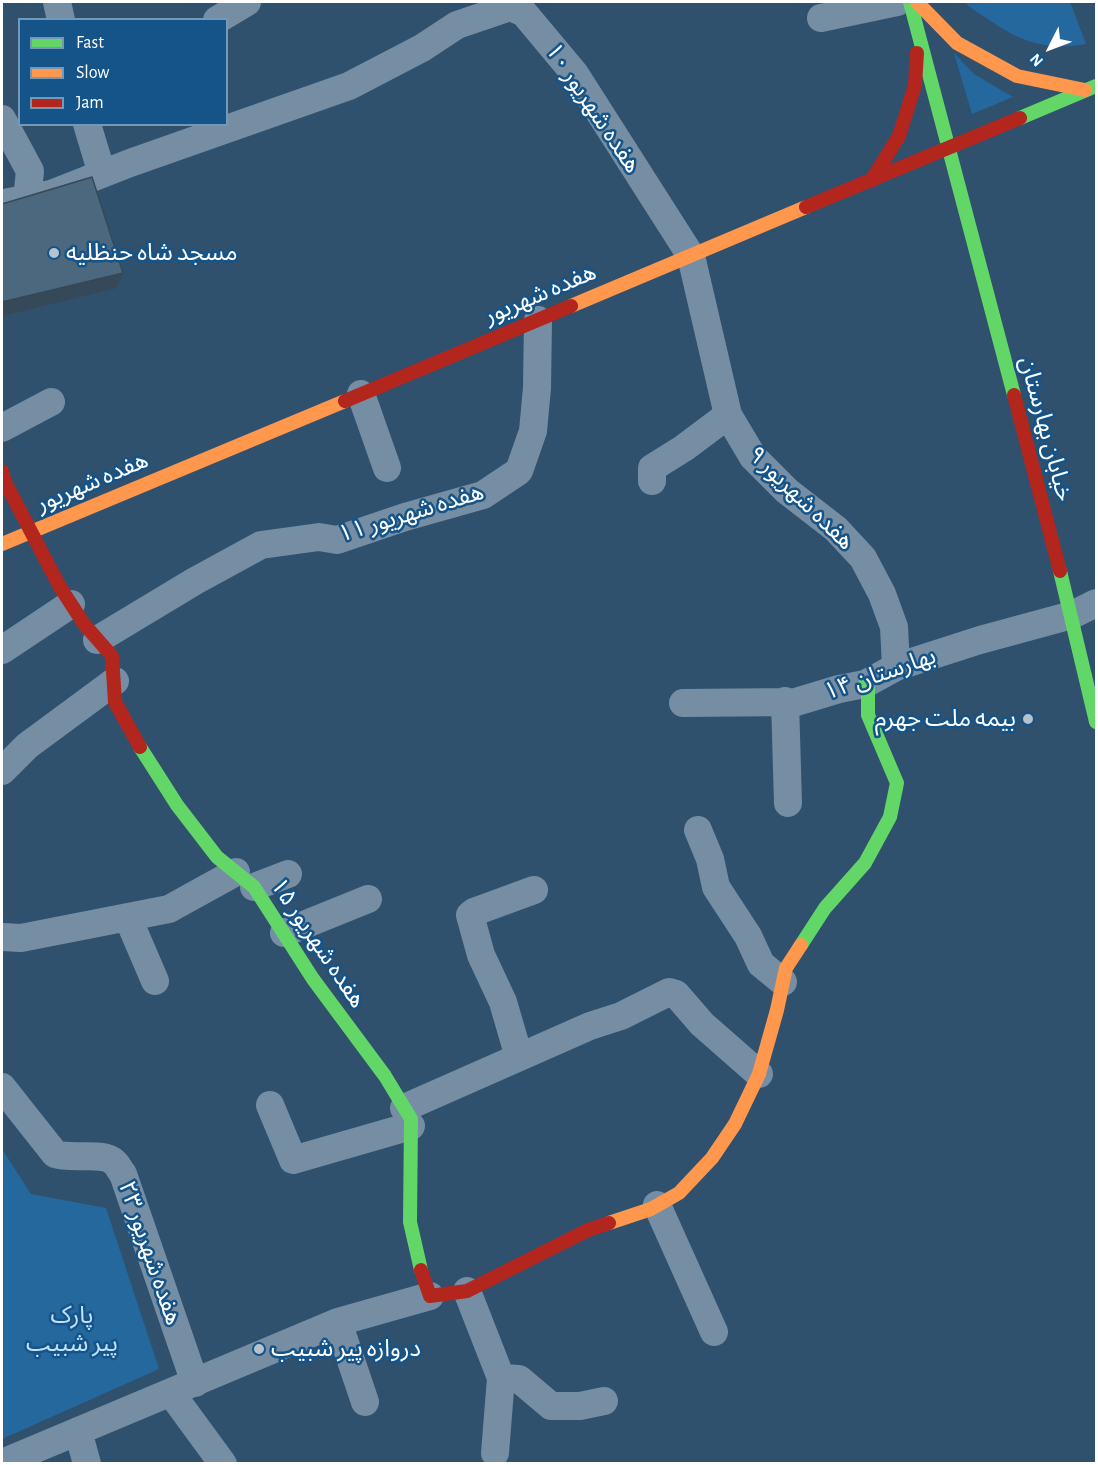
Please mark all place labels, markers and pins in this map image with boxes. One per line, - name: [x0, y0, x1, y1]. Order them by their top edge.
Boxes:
- place label: مسجد شاه حنظلیه: [66, 239, 238, 267]
- marker: مسجد شاه حنظلیه: [47, 246, 61, 260]
- place label: بیمه ملت جهرم: [875, 705, 1016, 733]
- marker: بیمه ملت جهرم: [1021, 712, 1035, 726]
- place label: دروازه پیر شبیب: [271, 1335, 421, 1363]
- marker: دروازه پیر شبیب: [252, 1342, 266, 1356]

